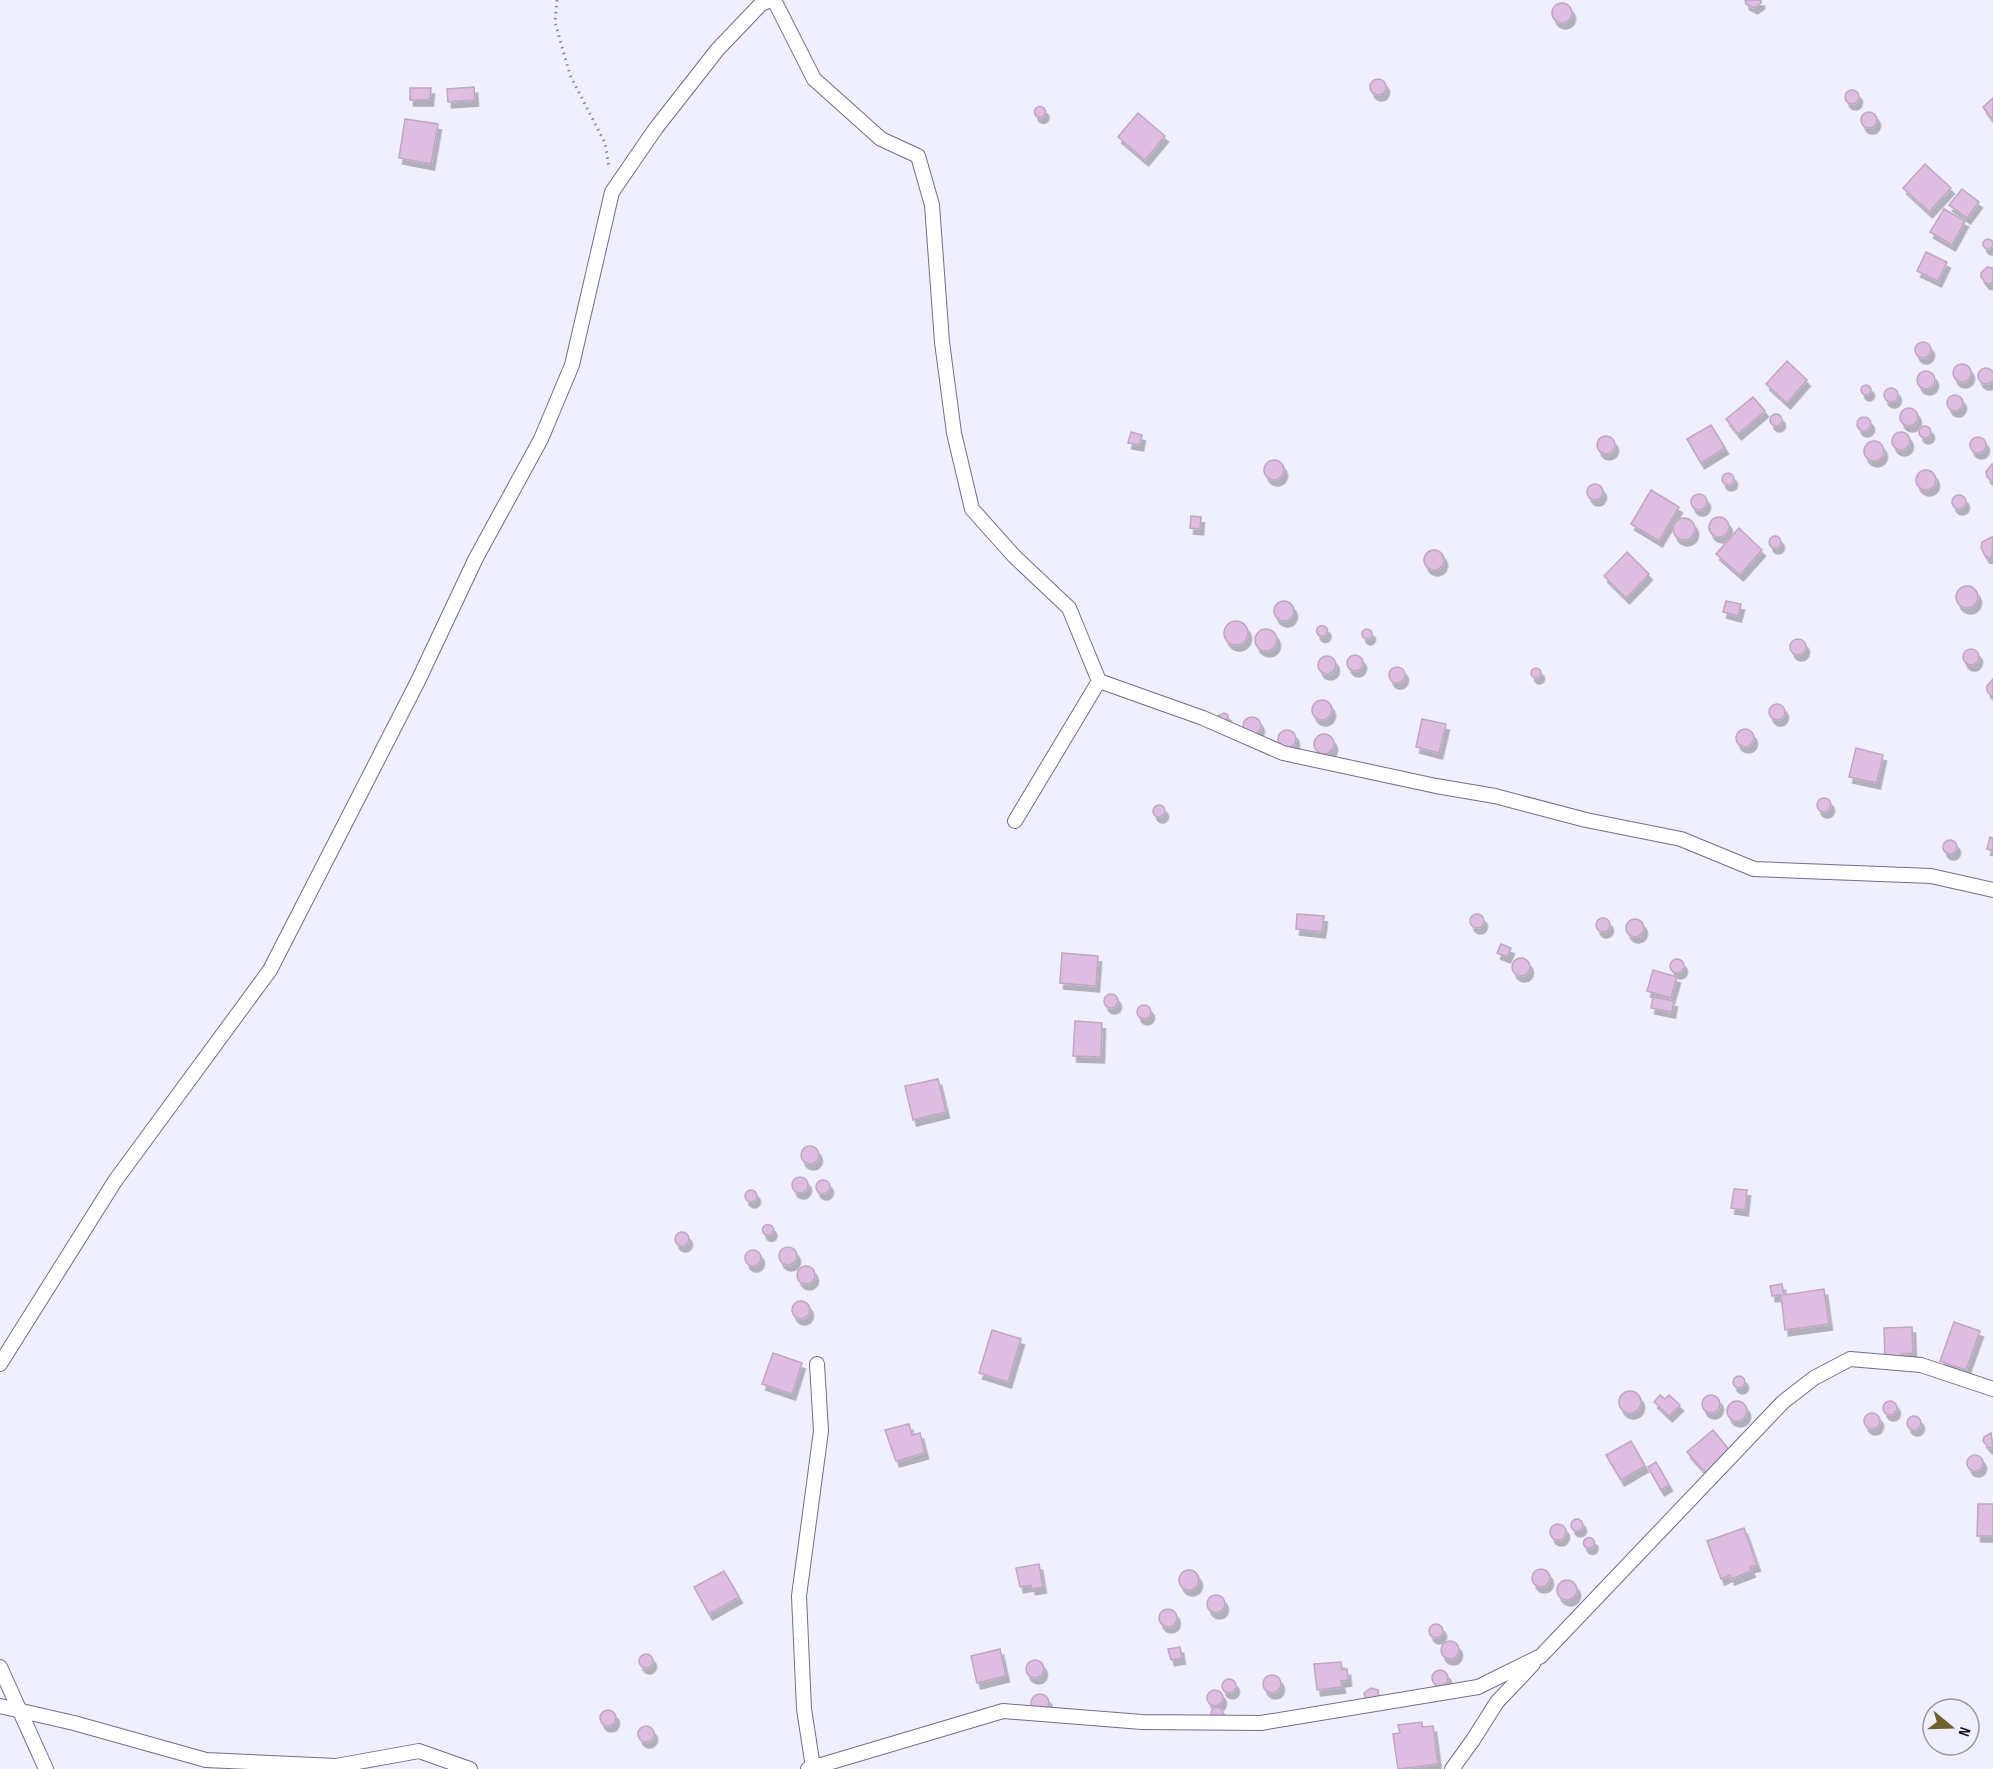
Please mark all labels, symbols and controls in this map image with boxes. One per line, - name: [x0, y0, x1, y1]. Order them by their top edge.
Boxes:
- north arrow: [1921, 1697, 1981, 1757]
- text: N: [1953, 1724, 1974, 1739]

